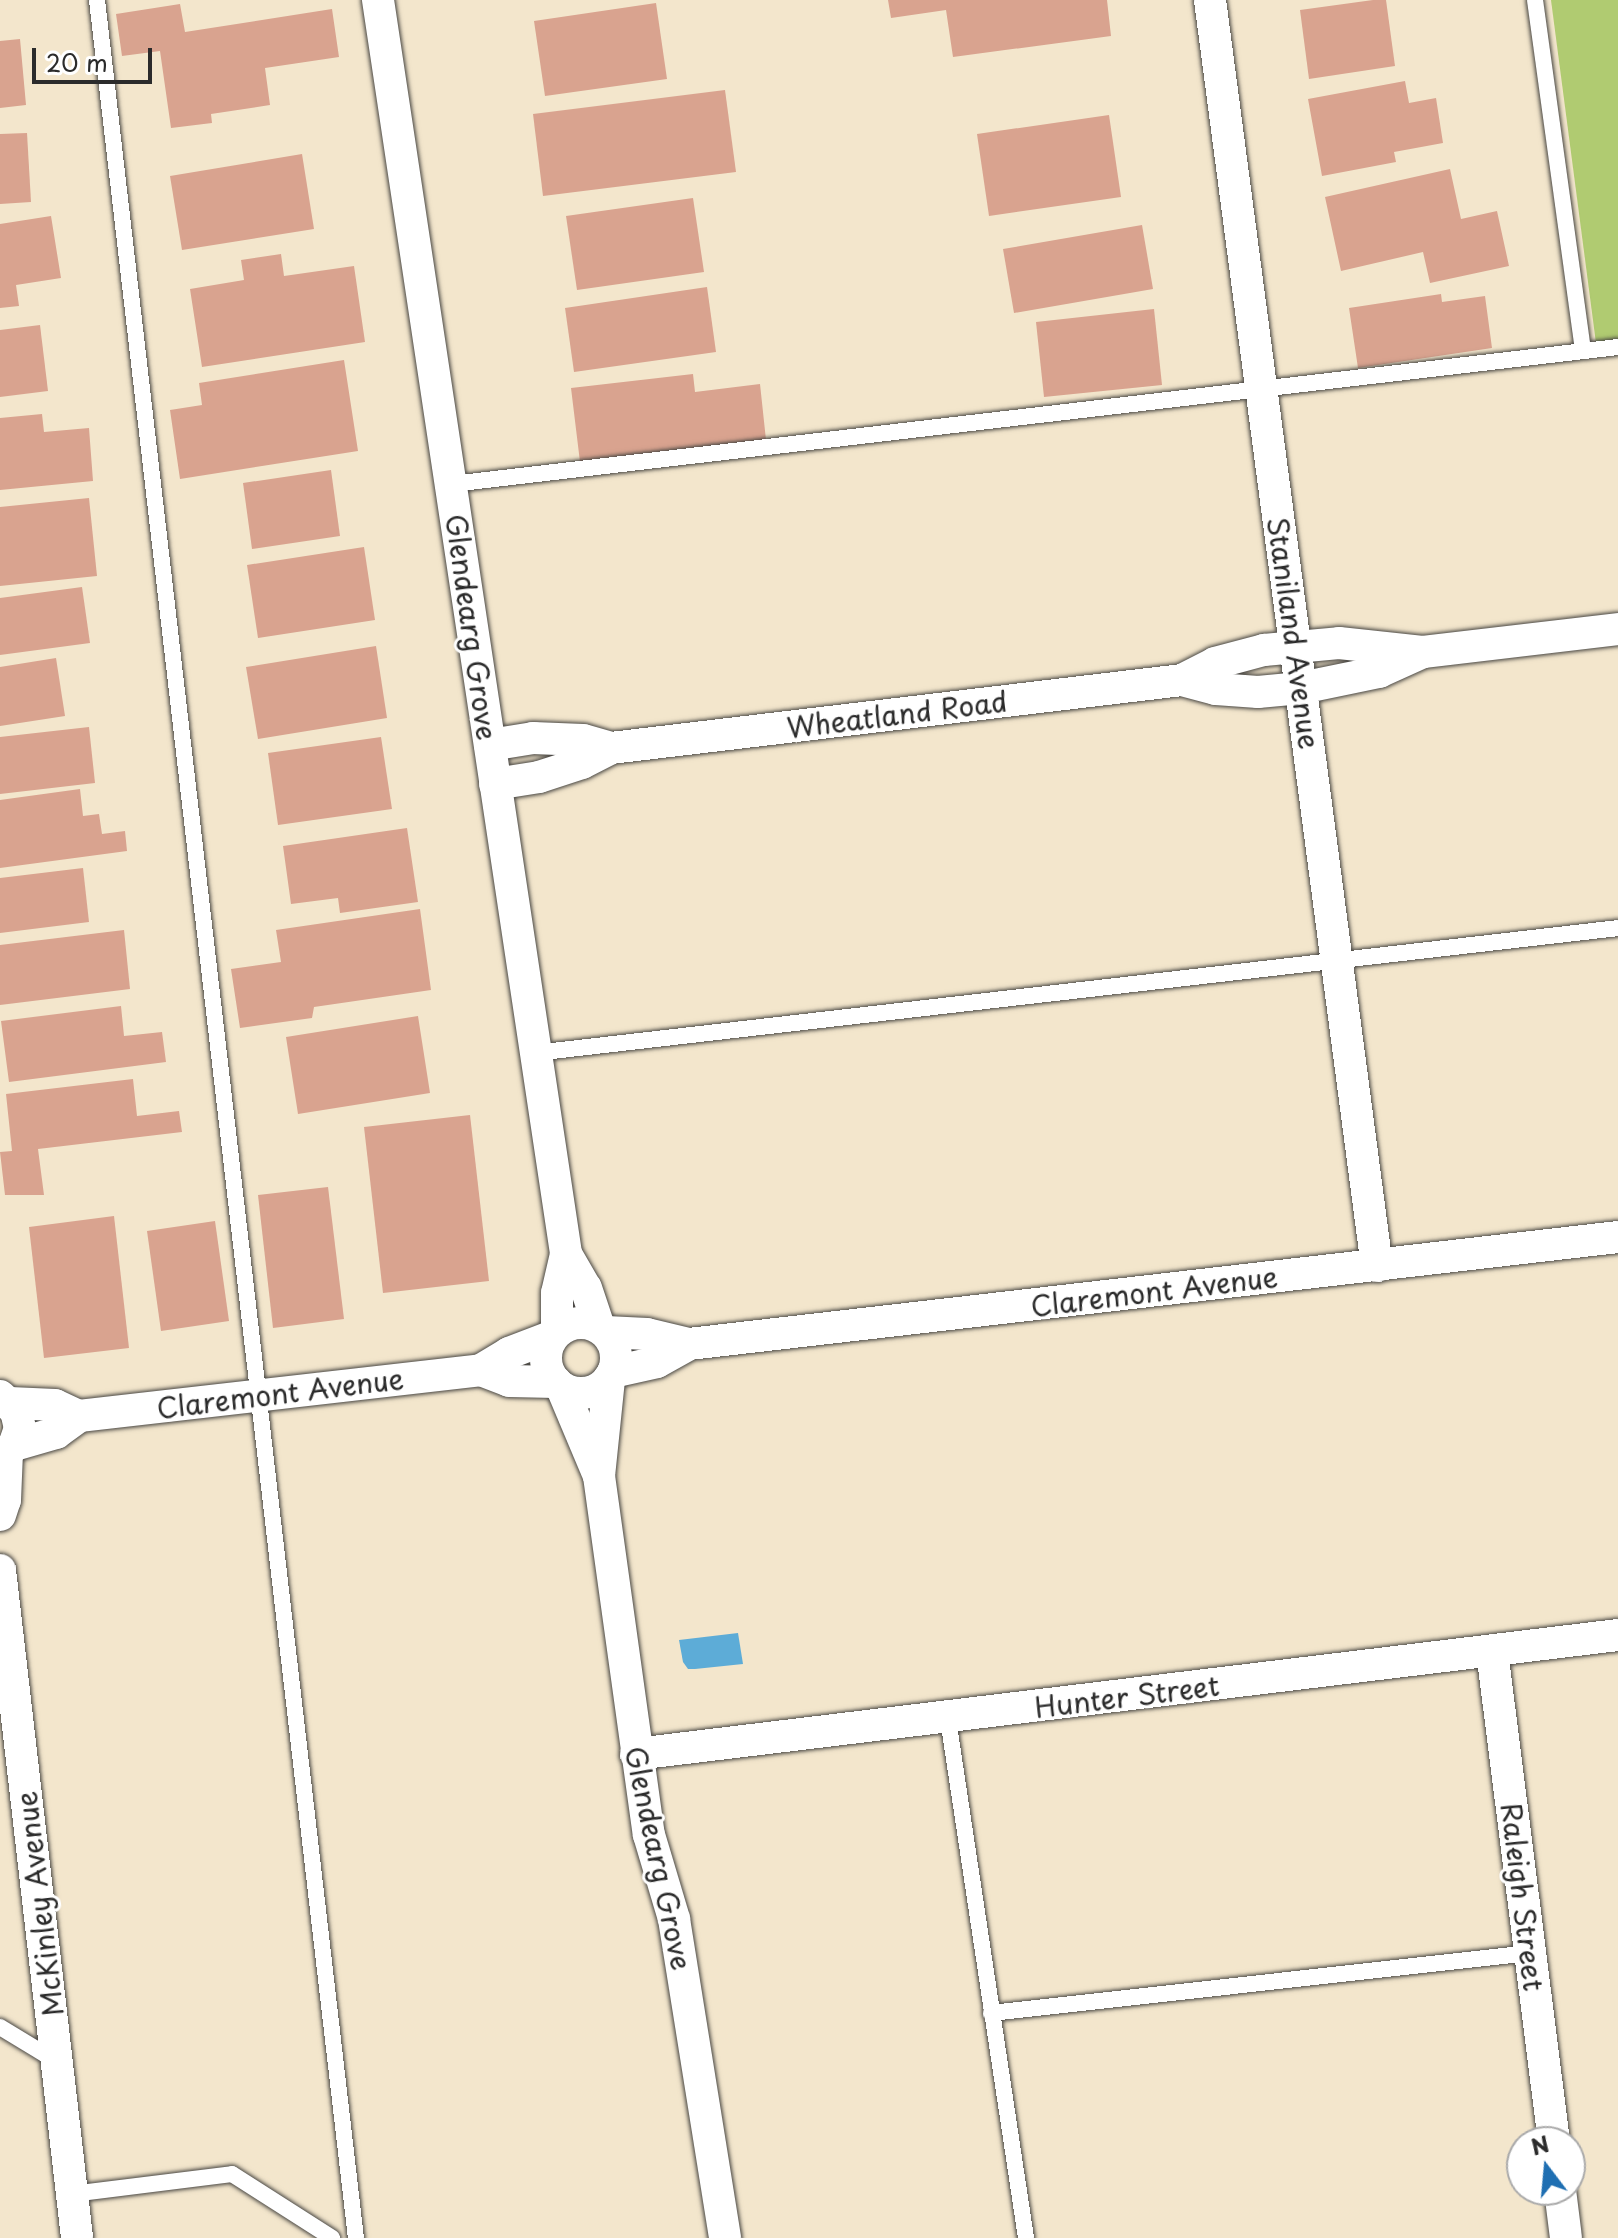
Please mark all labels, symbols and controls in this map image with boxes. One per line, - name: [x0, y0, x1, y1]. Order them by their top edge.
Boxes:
- scale bar: [36, 32, 156, 82]
- text: 20 m: [46, 44, 108, 80]
- street label: Glendearg Grove: [440, 512, 504, 742]
- street label: Staniland Avenue: [1261, 514, 1327, 752]
- street label: Wheatland Road: [784, 684, 1010, 744]
- street label: Claremont Avenue: [1029, 1259, 1279, 1323]
- street label: Claremont Avenue: [155, 1361, 405, 1425]
- street label: Hunter Street: [1032, 1668, 1222, 1724]
- street label: Glendearg Grove: [619, 1743, 699, 1973]
- street label: McKinley Avenue: [9, 1789, 69, 2019]
- street label: Raleigh Street: [1495, 1800, 1551, 1994]
- north arrow: [1506, 2126, 1586, 2206]
- text: N: [1527, 2126, 1553, 2163]

